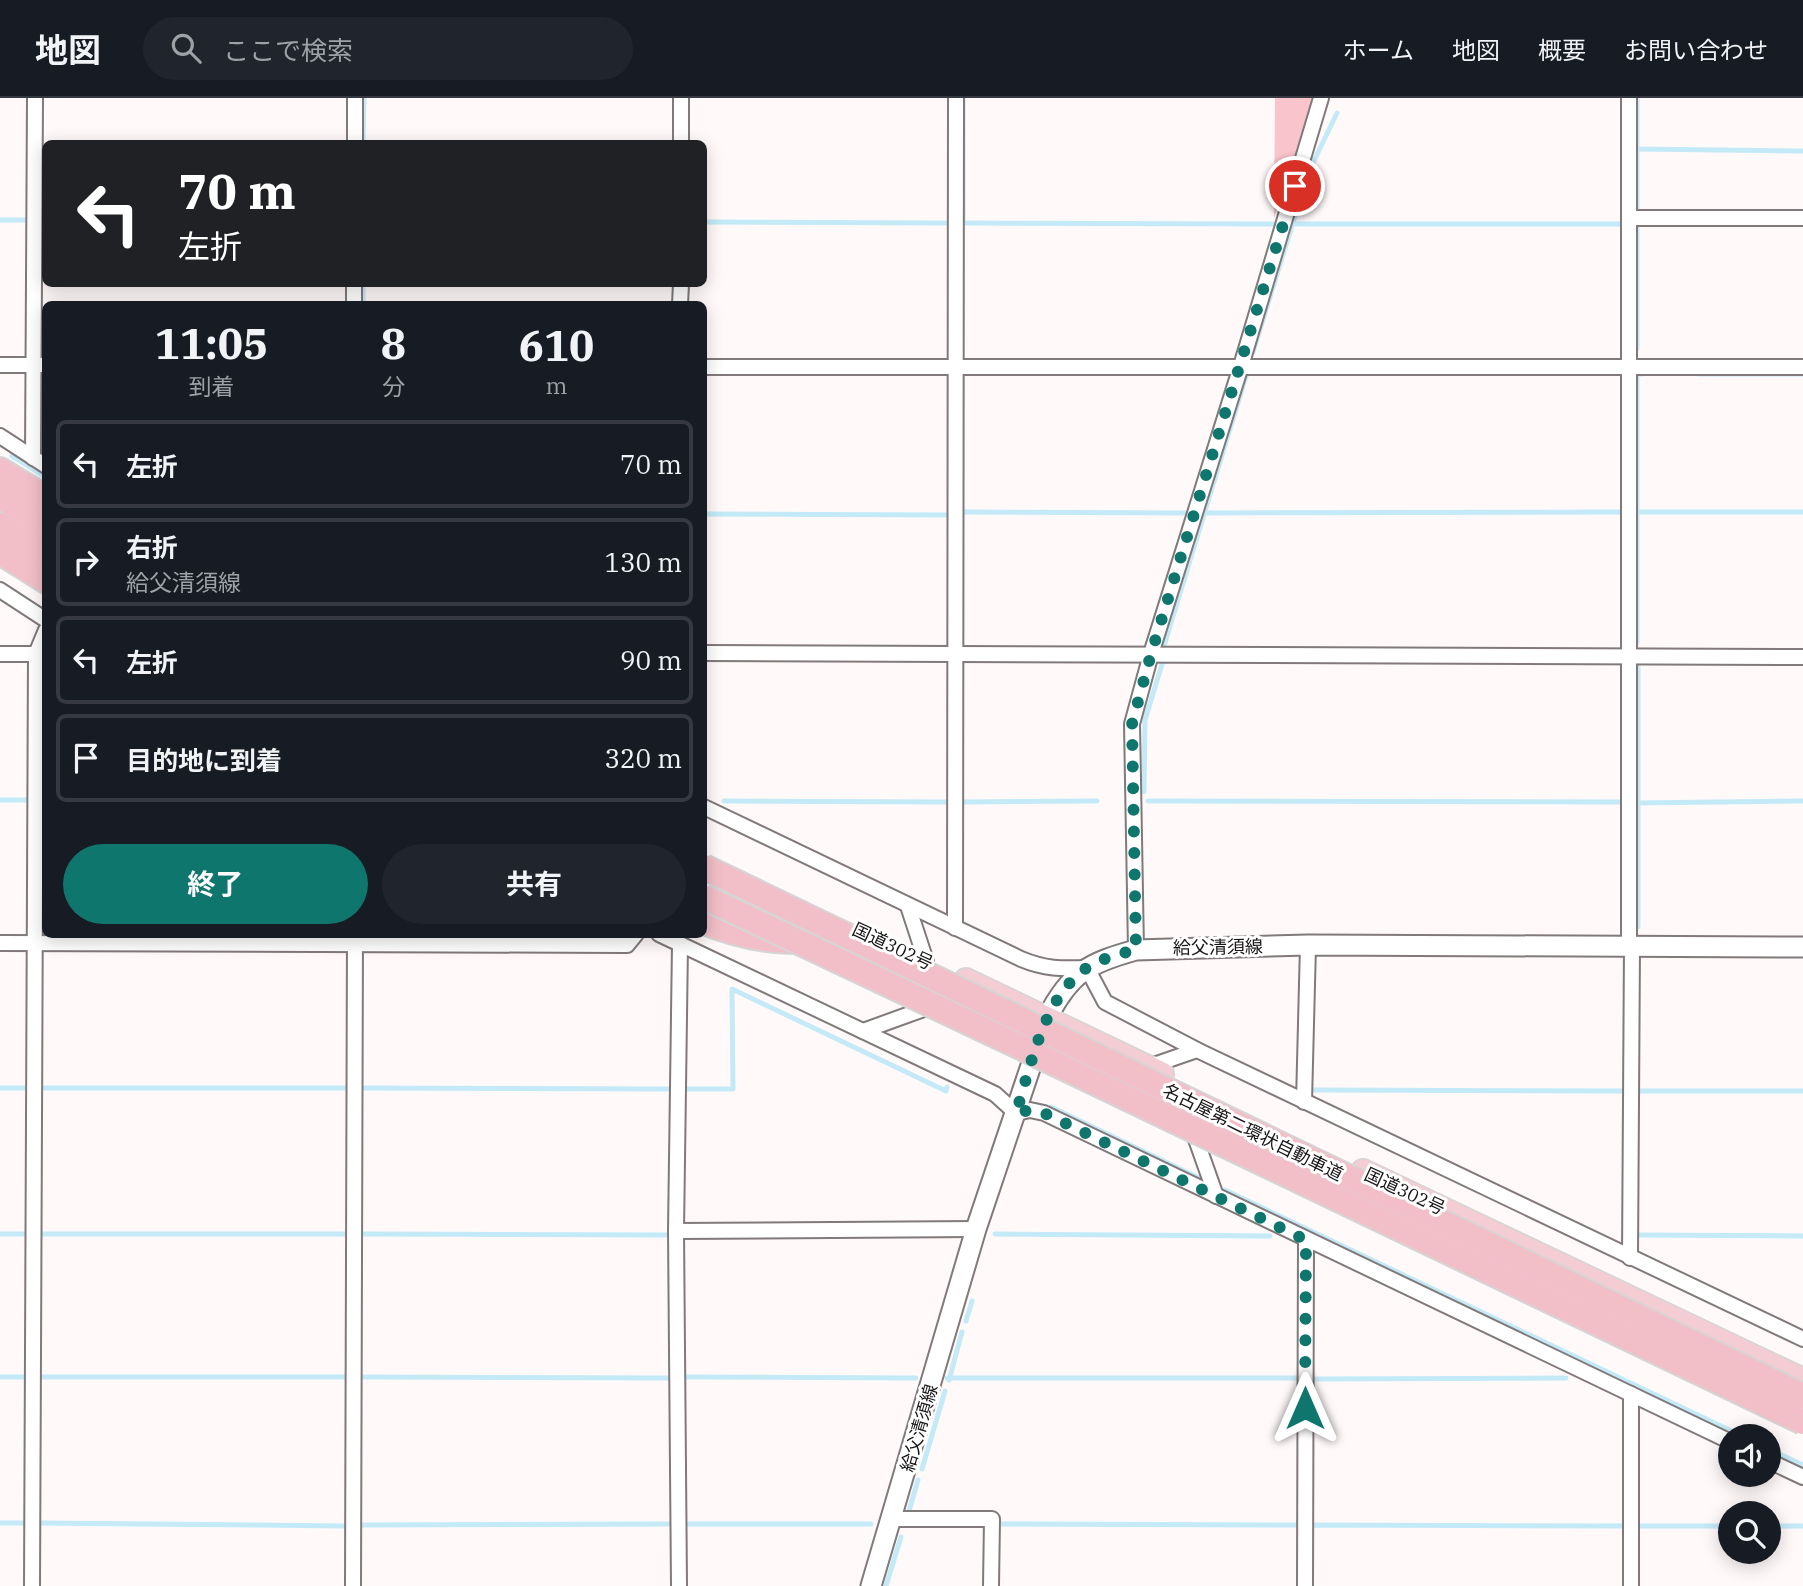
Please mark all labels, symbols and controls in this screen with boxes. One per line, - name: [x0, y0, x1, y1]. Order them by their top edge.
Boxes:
- search box: [143, 17, 633, 80]
- text: 地図: [35, 28, 101, 71]
- icon: search: [167, 29, 205, 67]
- text: ここで検索: [223, 33, 353, 67]
- text: ホーム: [1343, 34, 1414, 66]
- text: 地図: [1452, 34, 1500, 66]
- text: 概要: [1538, 34, 1586, 66]
- text: お問い合わせ: [1624, 34, 1768, 66]
- pin: [1265, 156, 1325, 216]
- text: 70 m: [178, 159, 296, 222]
- icon: arrive: [1276, 167, 1314, 205]
- icon: left: [63, 168, 154, 259]
- text: 左折: [178, 225, 242, 267]
- text: 11:05: [155, 316, 268, 371]
- text: 8: [381, 316, 406, 371]
- text: 610: [519, 318, 594, 373]
- text: m: [546, 370, 567, 400]
- text: 到着: [188, 371, 234, 401]
- text: 分: [382, 371, 405, 401]
- icon: left: [67, 445, 105, 483]
- text: 70 m: [620, 447, 682, 481]
- text: 左折: [126, 449, 178, 483]
- text: 右折: [126, 530, 178, 564]
- icon: right: [67, 543, 105, 581]
- text: 130 m: [604, 545, 682, 579]
- text: 給父清須線: [126, 567, 241, 597]
- icon: left: [67, 641, 105, 679]
- text: 90 m: [620, 643, 682, 677]
- text: 左折: [126, 645, 178, 679]
- icon: arrive: [67, 739, 105, 777]
- text: 320 m: [604, 741, 682, 775]
- text: 目的地に到着: [126, 743, 282, 777]
- button: 終了: [63, 844, 368, 924]
- button: 共有: [382, 844, 686, 924]
- street label: 国道302号: [849, 917, 937, 975]
- street label: 給父清須線: [1173, 935, 1263, 959]
- street label: 名古屋第二環状自動車道: [1159, 1078, 1347, 1186]
- street label: 国道302号: [1361, 1162, 1449, 1220]
- position arrow: [1268, 1371, 1342, 1445]
- street label: 給父清須線: [896, 1382, 942, 1474]
- map controls: [1718, 1424, 1781, 1564]
- button: sound: [1718, 1424, 1781, 1487]
- button: search: [1718, 1501, 1781, 1564]

